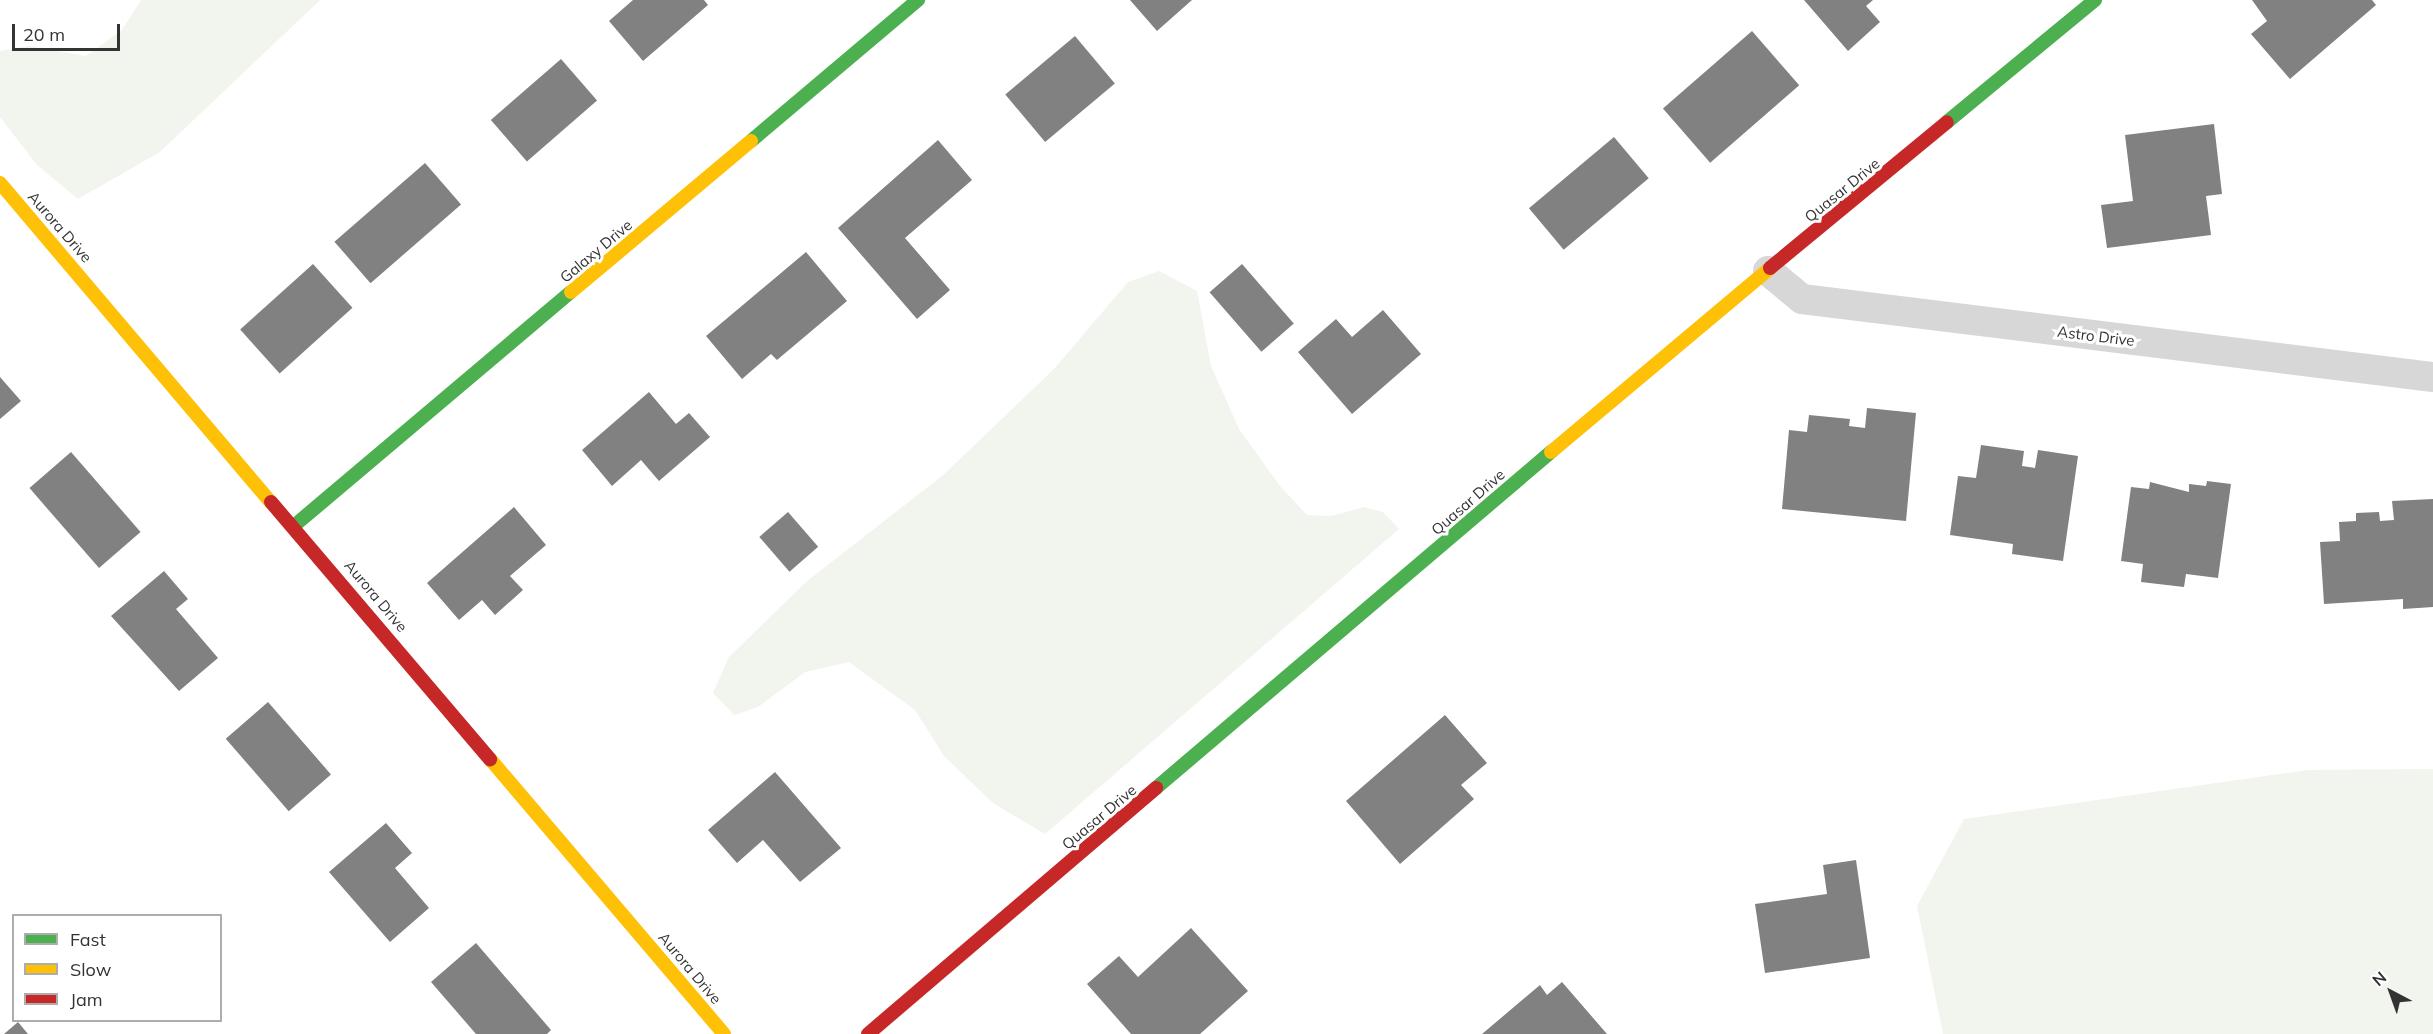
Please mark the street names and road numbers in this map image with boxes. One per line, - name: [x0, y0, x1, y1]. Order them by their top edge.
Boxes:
- street label: Quasar Drive: [1801, 154, 1883, 226]
- street label: Aurora Drive: [24, 188, 96, 266]
- street label: Galaxy Drive: [556, 216, 636, 286]
- street label: Astro Drive: [2056, 322, 2136, 350]
- street label: Quasar Drive: [1428, 465, 1508, 539]
- street label: Aurora Drive: [341, 556, 411, 636]
- street label: Quasar Drive: [1058, 781, 1140, 853]
- street label: Aurora Drive: [655, 928, 725, 1008]

